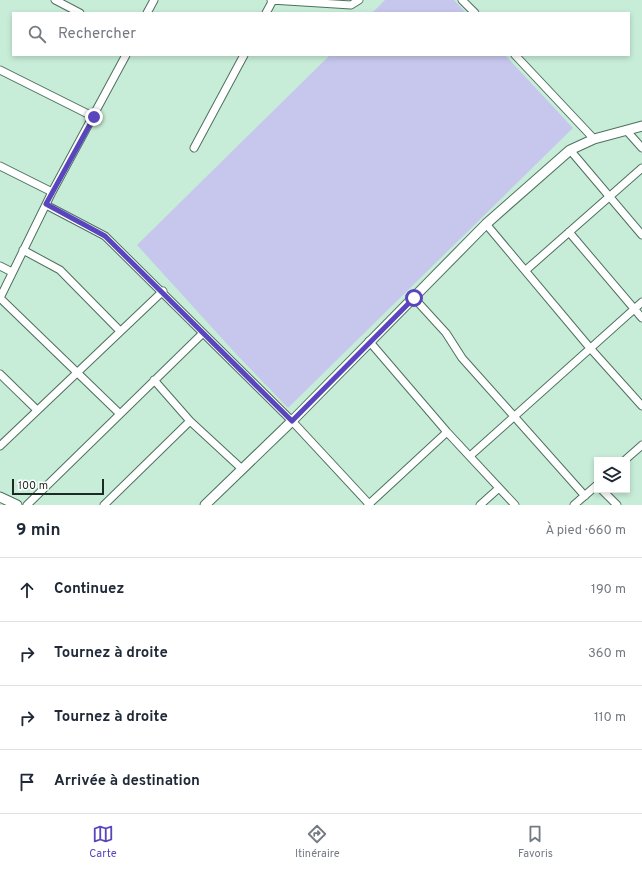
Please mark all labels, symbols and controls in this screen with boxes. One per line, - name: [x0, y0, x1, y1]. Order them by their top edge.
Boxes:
- search box: [12, 12, 630, 56]
- icon: search: [26, 23, 48, 45]
- text: Rechercher: [58, 25, 136, 44]
- route end: [85, 108, 103, 126]
- route start: [405, 289, 423, 307]
- map controls: [594, 457, 630, 493]
- button: layers: [594, 457, 630, 493]
- scale bar: [12, 477, 104, 496]
- text: 100 m: [18, 479, 48, 493]
- text: 9 min: [16, 520, 60, 542]
- text: À pied · 660 m: [545, 523, 626, 539]
- icon: ahead: [16, 579, 38, 601]
- text: Continuez: [54, 580, 124, 599]
- text: 190 m: [591, 582, 626, 598]
- icon: right: [16, 643, 38, 665]
- text: Tournez à droite: [54, 644, 168, 663]
- text: 360 m: [588, 646, 626, 662]
- icon: right: [16, 707, 38, 729]
- text: Tournez à droite: [54, 708, 168, 727]
- text: 110 m: [594, 710, 626, 726]
- icon: arrive: [16, 771, 38, 793]
- text: Arrivée à destination: [54, 772, 200, 791]
- tab: Carte: [89, 823, 117, 861]
- tab: Itinéraire: [295, 823, 340, 861]
- tab: Favoris: [518, 823, 553, 861]

